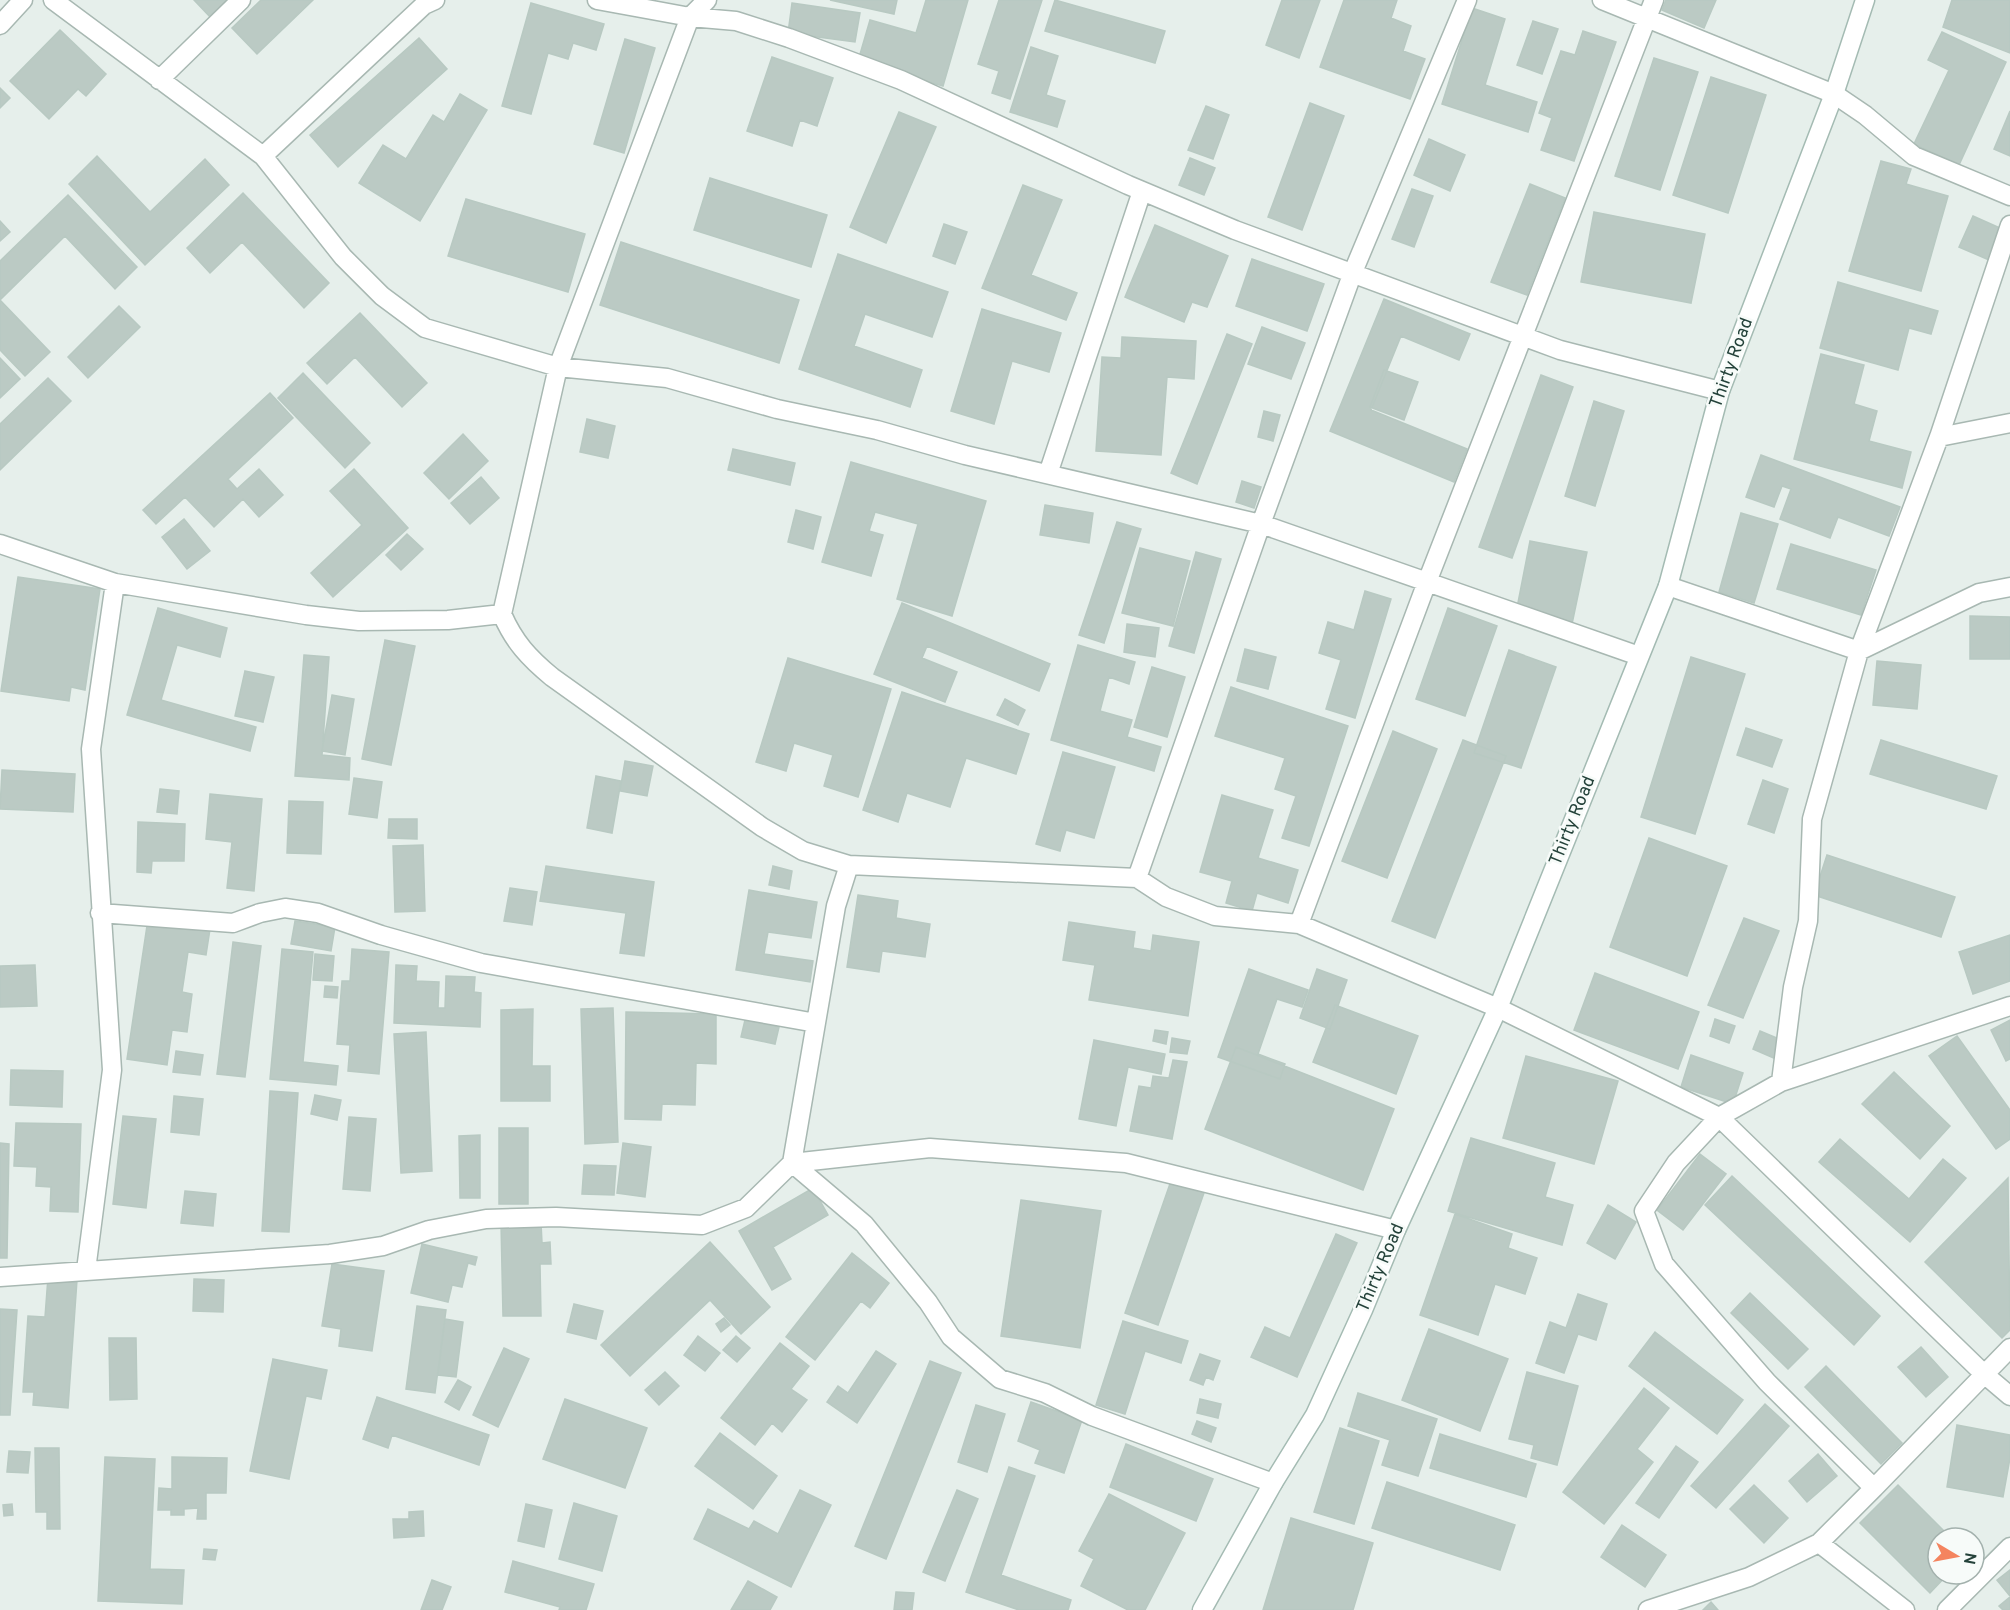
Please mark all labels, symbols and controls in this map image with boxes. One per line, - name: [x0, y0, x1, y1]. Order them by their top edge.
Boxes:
- street label: Thirty Road: [1705, 315, 1759, 411]
- street label: Thirty Road: [1545, 773, 1601, 869]
- street label: Thirty Road: [1352, 1220, 1410, 1316]
- north arrow: [1926, 1526, 1986, 1586]
- text: N: [1958, 1551, 1980, 1566]

